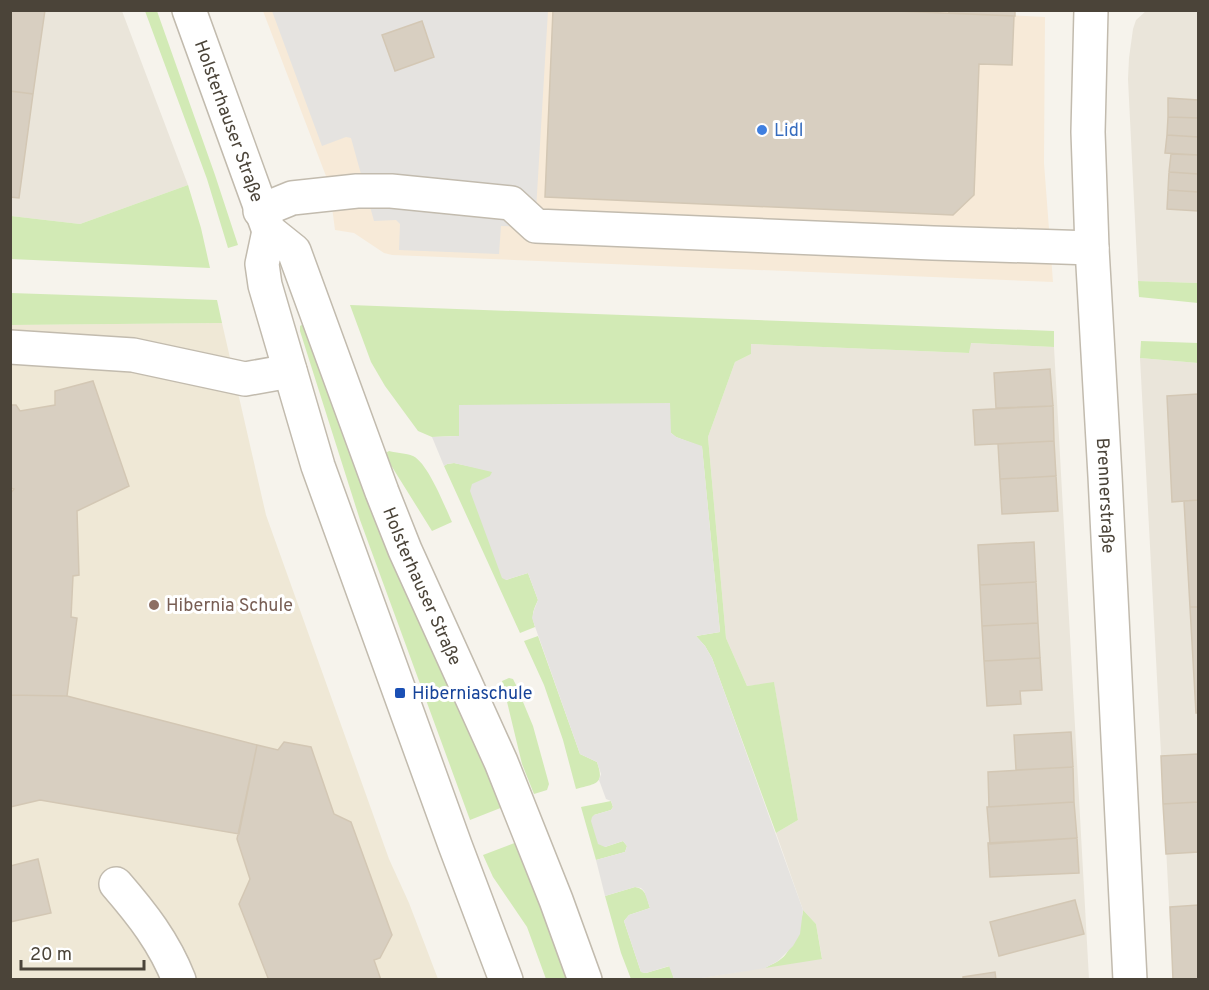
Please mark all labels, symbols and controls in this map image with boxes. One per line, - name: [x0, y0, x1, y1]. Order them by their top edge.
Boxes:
- street label: Holsterhauser Straße: [188, 37, 268, 206]
- place label: Lidl: [774, 120, 803, 143]
- marker: Lidl: [755, 123, 769, 137]
- street label: Brennerstraße: [1090, 437, 1119, 554]
- street label: Holsterhauser Straße: [376, 504, 466, 670]
- place label: Hibernia Schule: [166, 595, 293, 618]
- marker: Hibernia Schule: [147, 598, 161, 612]
- place label: Hiberniaschule: [412, 683, 532, 706]
- marker: Hiberniaschule: [393, 686, 407, 700]
- scale bar: [21, 933, 144, 971]
- text: 20 m: [30, 944, 72, 967]

